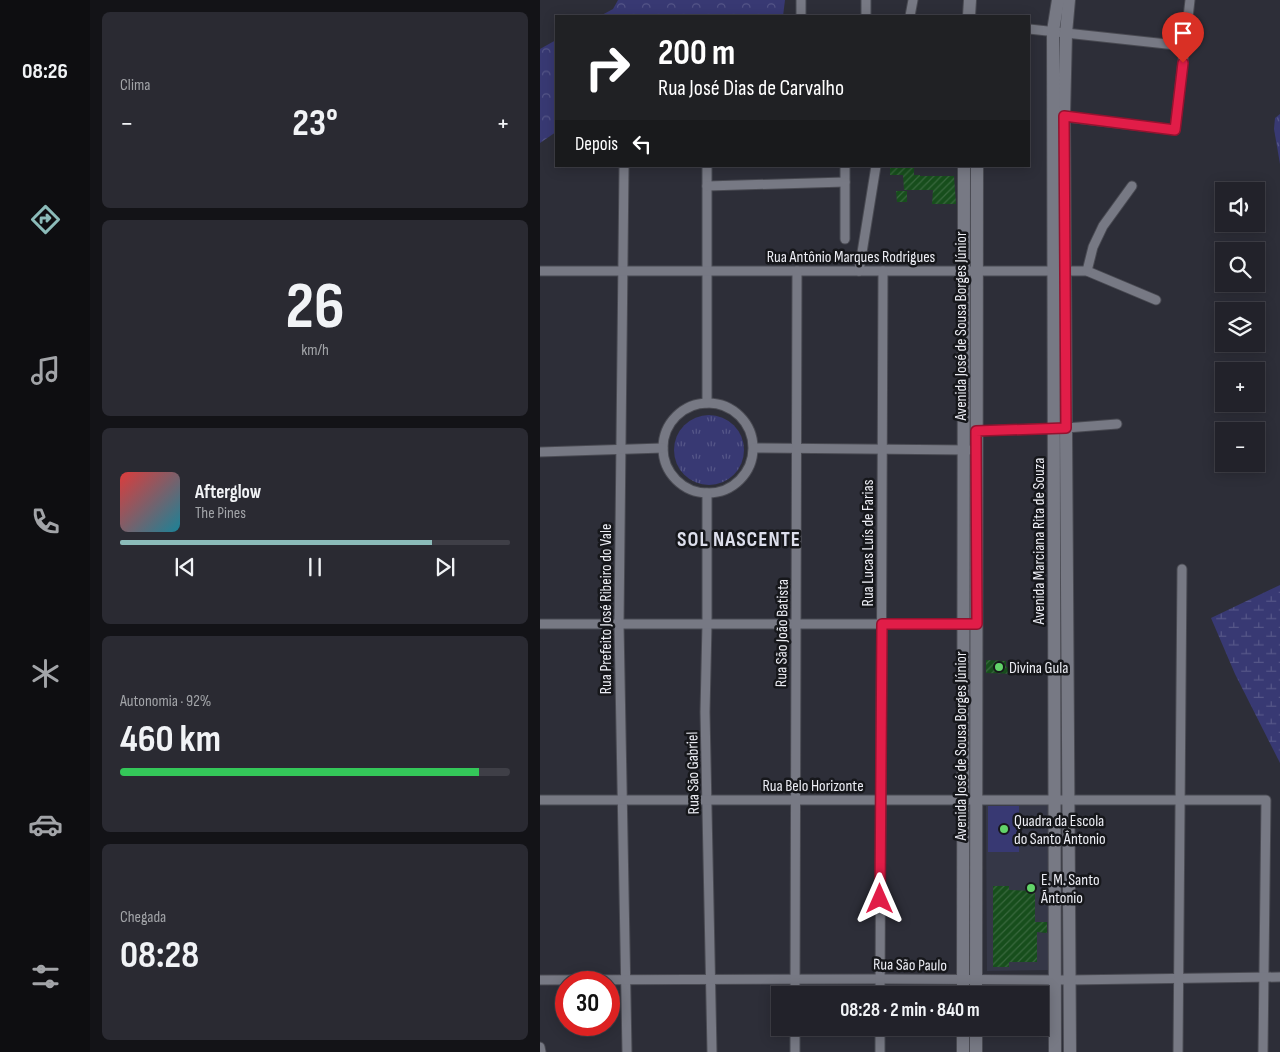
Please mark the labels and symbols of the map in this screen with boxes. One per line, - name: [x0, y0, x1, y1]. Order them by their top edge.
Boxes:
- pin: [1162, 12, 1204, 63]
- street label: Avenida José de Sousa Borges Júnior: [952, 231, 971, 422]
- street label: Rua Antônio Marques Rodrigues: [767, 248, 936, 267]
- street label: Avenida Marciana Rita de Souza: [1030, 457, 1049, 626]
- street label: Rua Lucas Luís de Farias: [859, 479, 878, 606]
- street label: Rua Prefeito José Ribeiro do Vale: [597, 524, 616, 694]
- district label: SOL NASCENTE: [677, 527, 801, 552]
- street label: Rua São João Batista: [772, 579, 793, 687]
- street label: Avenida José de Sousa Borges Júnior: [952, 651, 971, 842]
- place label: Divina Gula: [1009, 659, 1068, 678]
- marker: Divina Gula: [993, 661, 1005, 673]
- street label: Rua São Gabriel: [683, 731, 704, 814]
- street label: Rua Belo Horizonte: [762, 777, 864, 796]
- place label: Quadra da Escola do Santo Ântonio: [1014, 812, 1106, 849]
- marker: Quadra da Escola do Santo Ântonio: [998, 823, 1010, 835]
- place label: E. M. Santo Ãntonio: [1040, 871, 1100, 908]
- position arrow: [853, 872, 905, 924]
- marker: E. M. Santo Ãntonio: [1025, 882, 1037, 894]
- street label: Rua São Paulo: [873, 955, 947, 976]
- speed limit sign: 30: [555, 971, 620, 1036]

